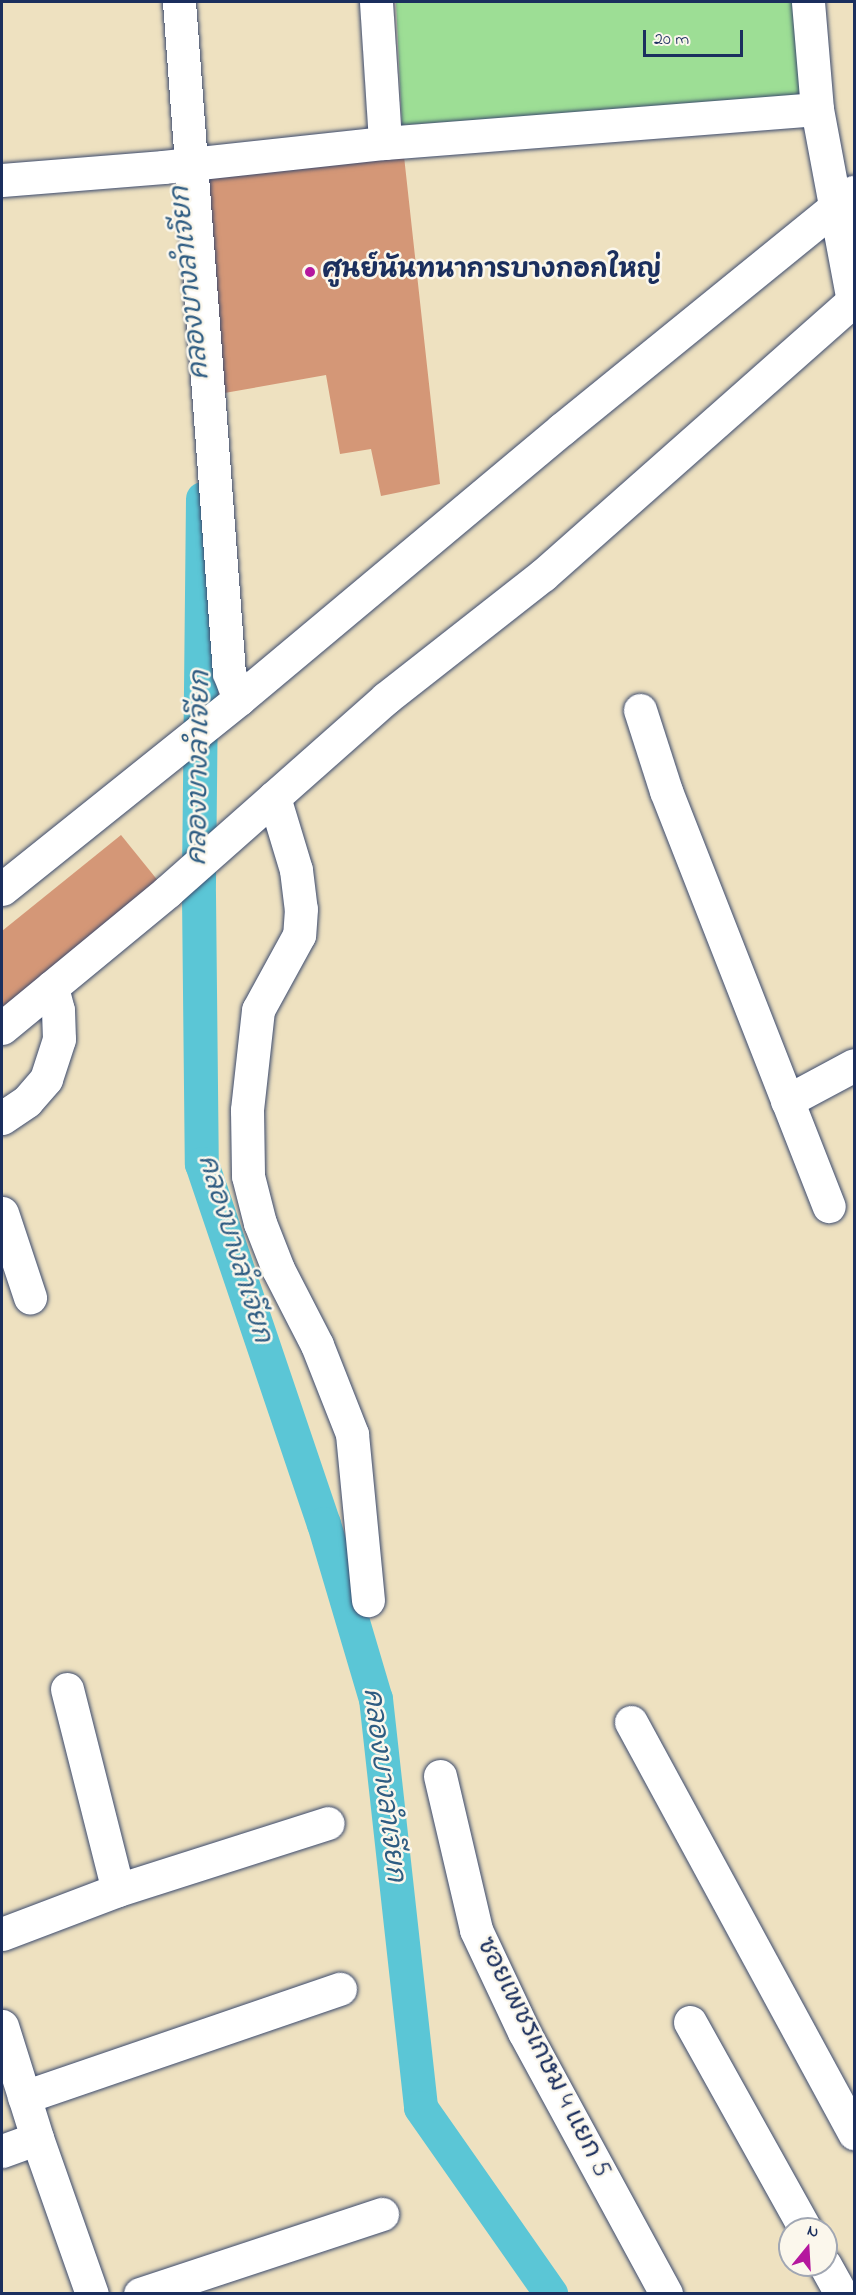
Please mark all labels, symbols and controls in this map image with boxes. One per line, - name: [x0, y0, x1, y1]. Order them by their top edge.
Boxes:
- scale bar: [646, 18, 746, 56]
- text: 20 m: [654, 27, 689, 53]
- water label: คลองบางลำเจียก: [165, 185, 217, 381]
- place label: ศูนย์นันทนาการบางกอกใหญ่: [322, 256, 661, 288]
- marker: ศูนย์นันทนาการบางกอกใหญ่: [303, 265, 317, 279]
- water label: คลองบางลำเจียก: [182, 670, 218, 866]
- water label: คลองบางลำเจียก: [190, 1151, 278, 1347]
- water label: คลองบางลำเจียก: [355, 1686, 411, 1884]
- street label: ซอยเพชรเกษม 4 แยก 5: [468, 1933, 616, 2183]
- north arrow: [778, 2217, 838, 2277]
- text: N: [804, 2219, 822, 2245]

